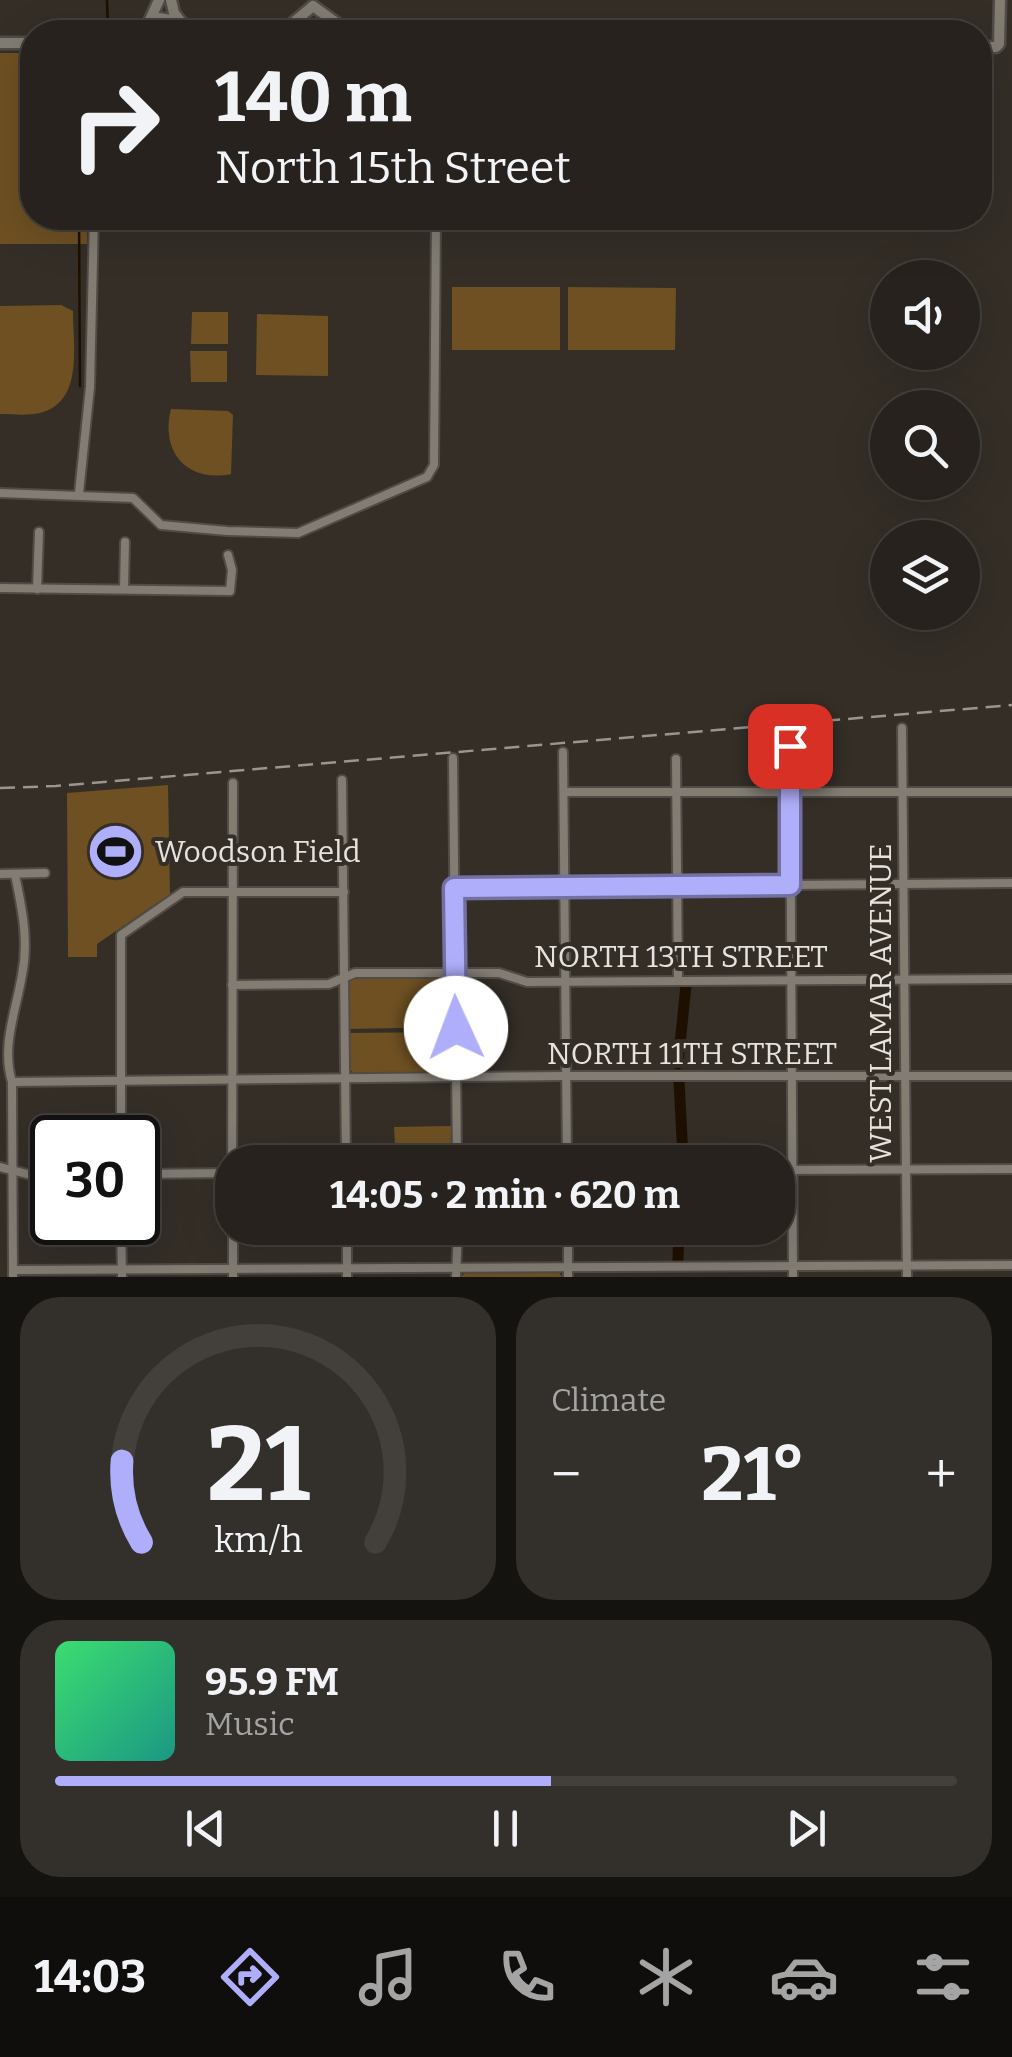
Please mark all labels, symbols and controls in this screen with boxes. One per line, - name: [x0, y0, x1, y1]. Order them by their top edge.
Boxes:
- text: 140 m: [215, 56, 412, 140]
- icon: right: [50, 60, 180, 190]
- text: North 15th Street: [215, 141, 571, 195]
- map controls: [870, 260, 980, 630]
- button: sound: [870, 260, 980, 370]
- button: search: [870, 390, 980, 500]
- button: layers: [870, 520, 980, 630]
- pin: [748, 704, 833, 789]
- icon: arrive: [763, 719, 818, 774]
- sports icon: Woodson Field: [86, 822, 146, 882]
- place label: Woodson Field: [155, 834, 361, 870]
- street label: WEST LAMAR AVENUE: [863, 843, 899, 1163]
- street label: NORTH 13TH STREET: [534, 939, 828, 975]
- position arrow: [404, 976, 508, 1080]
- street label: NORTH 11TH STREET: [547, 1036, 837, 1072]
- speed limit sign: 30: [30, 1115, 160, 1245]
- text: 14:05 · 2 min · 620 m: [330, 1172, 680, 1218]
- text: Climate: [551, 1381, 666, 1419]
- text: 21: [206, 1403, 310, 1528]
- text: 21°: [701, 1430, 806, 1520]
- text: −: [551, 1442, 581, 1508]
- text: +: [926, 1442, 957, 1508]
- text: km/h: [214, 1519, 302, 1561]
- text: 95.9 FM: [205, 1659, 339, 1705]
- text: Music: [205, 1705, 295, 1743]
- icon: previous: [178, 1801, 233, 1856]
- icon: pause: [478, 1801, 533, 1856]
- icon: next: [779, 1801, 834, 1856]
- icon: directions: [215, 1942, 285, 2012]
- icon: music: [353, 1942, 423, 2012]
- icon: phone: [492, 1942, 562, 2012]
- icon: climate: [631, 1942, 701, 2012]
- icon: car: [769, 1942, 839, 2012]
- icon: filters: [908, 1942, 978, 2012]
- text: 14:03: [34, 1950, 146, 2004]

